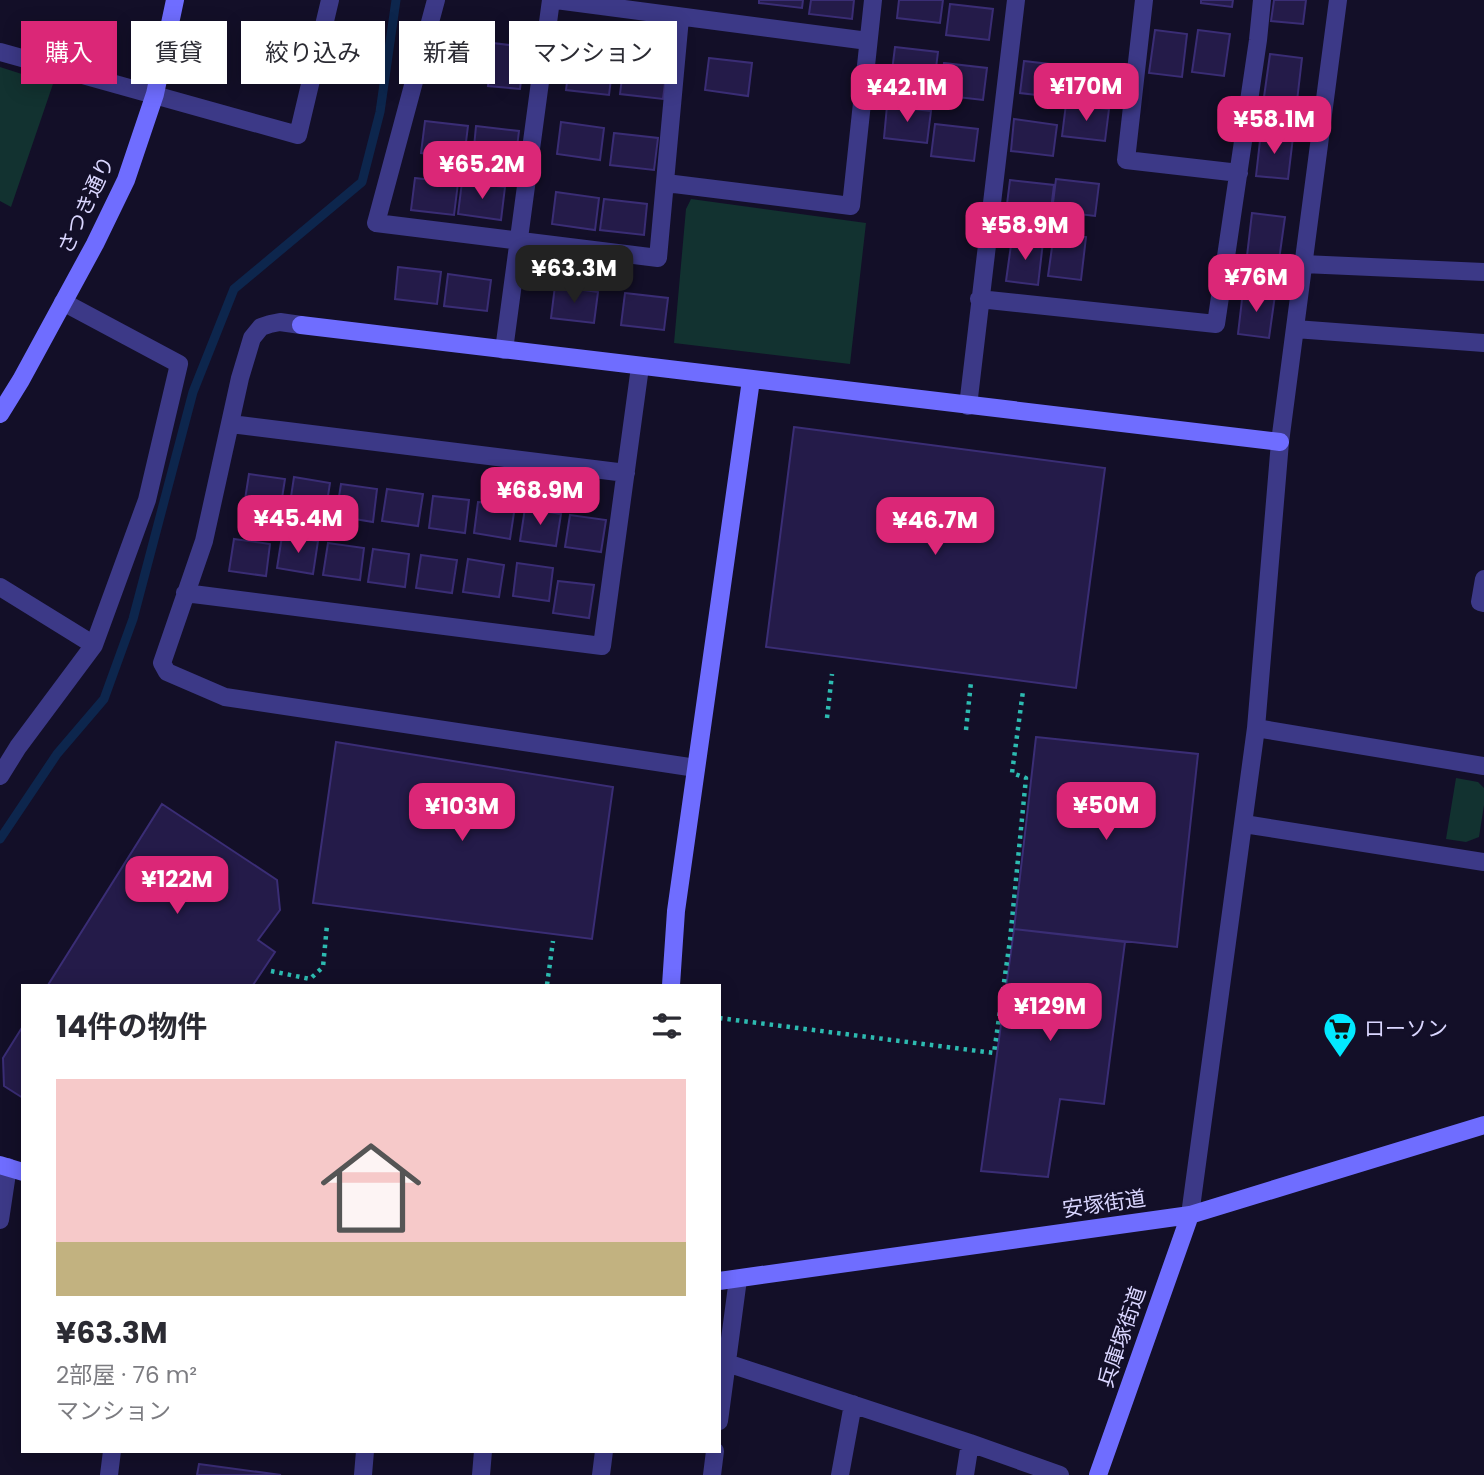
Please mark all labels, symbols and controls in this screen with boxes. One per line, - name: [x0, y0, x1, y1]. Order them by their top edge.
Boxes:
- chip: 購入: [21, 21, 117, 84]
- chip: 賃貸: [131, 21, 227, 84]
- chip: 絞り込み: [241, 21, 385, 84]
- chip: 新着: [399, 21, 495, 84]
- chip: マンション: [509, 21, 677, 84]
- pin: ¥42.1M: [850, 64, 964, 124]
- pin: ¥170M: [1037, 64, 1135, 123]
- text: ¥170M: [1050, 70, 1122, 102]
- text: ¥42.1M: [867, 71, 947, 103]
- pin: ¥58.1M: [1217, 96, 1331, 156]
- text: ¥58.1M: [1233, 103, 1315, 135]
- pin: ¥65.2M: [425, 142, 539, 201]
- text: ¥65.2M: [439, 148, 525, 180]
- street label: さつき通り: [50, 151, 121, 258]
- pin: ¥58.9M: [968, 202, 1082, 262]
- text: ¥58.9M: [981, 209, 1069, 241]
- pin: ¥63.3M: [517, 246, 631, 305]
- text: ¥63.3M: [531, 252, 617, 284]
- pin: ¥76M: [1215, 254, 1297, 314]
- text: ¥76M: [1224, 261, 1288, 293]
- pin: ¥68.9M: [483, 468, 597, 527]
- text: ¥68.9M: [497, 474, 583, 506]
- pin: ¥45.4M: [241, 496, 355, 555]
- pin: ¥46.7M: [878, 498, 992, 557]
- text: ¥45.4M: [253, 502, 343, 534]
- text: ¥46.7M: [892, 504, 978, 536]
- pin: ¥50M: [1065, 782, 1147, 842]
- pin: ¥103M: [413, 784, 511, 843]
- text: ¥50M: [1073, 789, 1139, 821]
- text: ¥103M: [425, 790, 499, 822]
- pin: ¥122M: [128, 856, 226, 916]
- text: ¥122M: [141, 863, 213, 895]
- pin: ¥129M: [1001, 984, 1099, 1043]
- text: ¥129M: [1014, 990, 1086, 1022]
- text: 14件の物件: [56, 1005, 208, 1048]
- icon: filters: [648, 1007, 686, 1045]
- supermarket icon: ローソン: [1321, 1010, 1359, 1059]
- place label: ローソン: [1364, 1014, 1448, 1043]
- icon: home: [308, 1125, 434, 1251]
- street label: 安塚街道: [1060, 1183, 1148, 1224]
- street label: 兵庫塚街道: [1091, 1282, 1152, 1391]
- text: ¥63.3M: [56, 1311, 168, 1354]
- text: 2部屋 · 76 m²: [56, 1359, 197, 1391]
- text: マンション: [56, 1395, 171, 1427]

